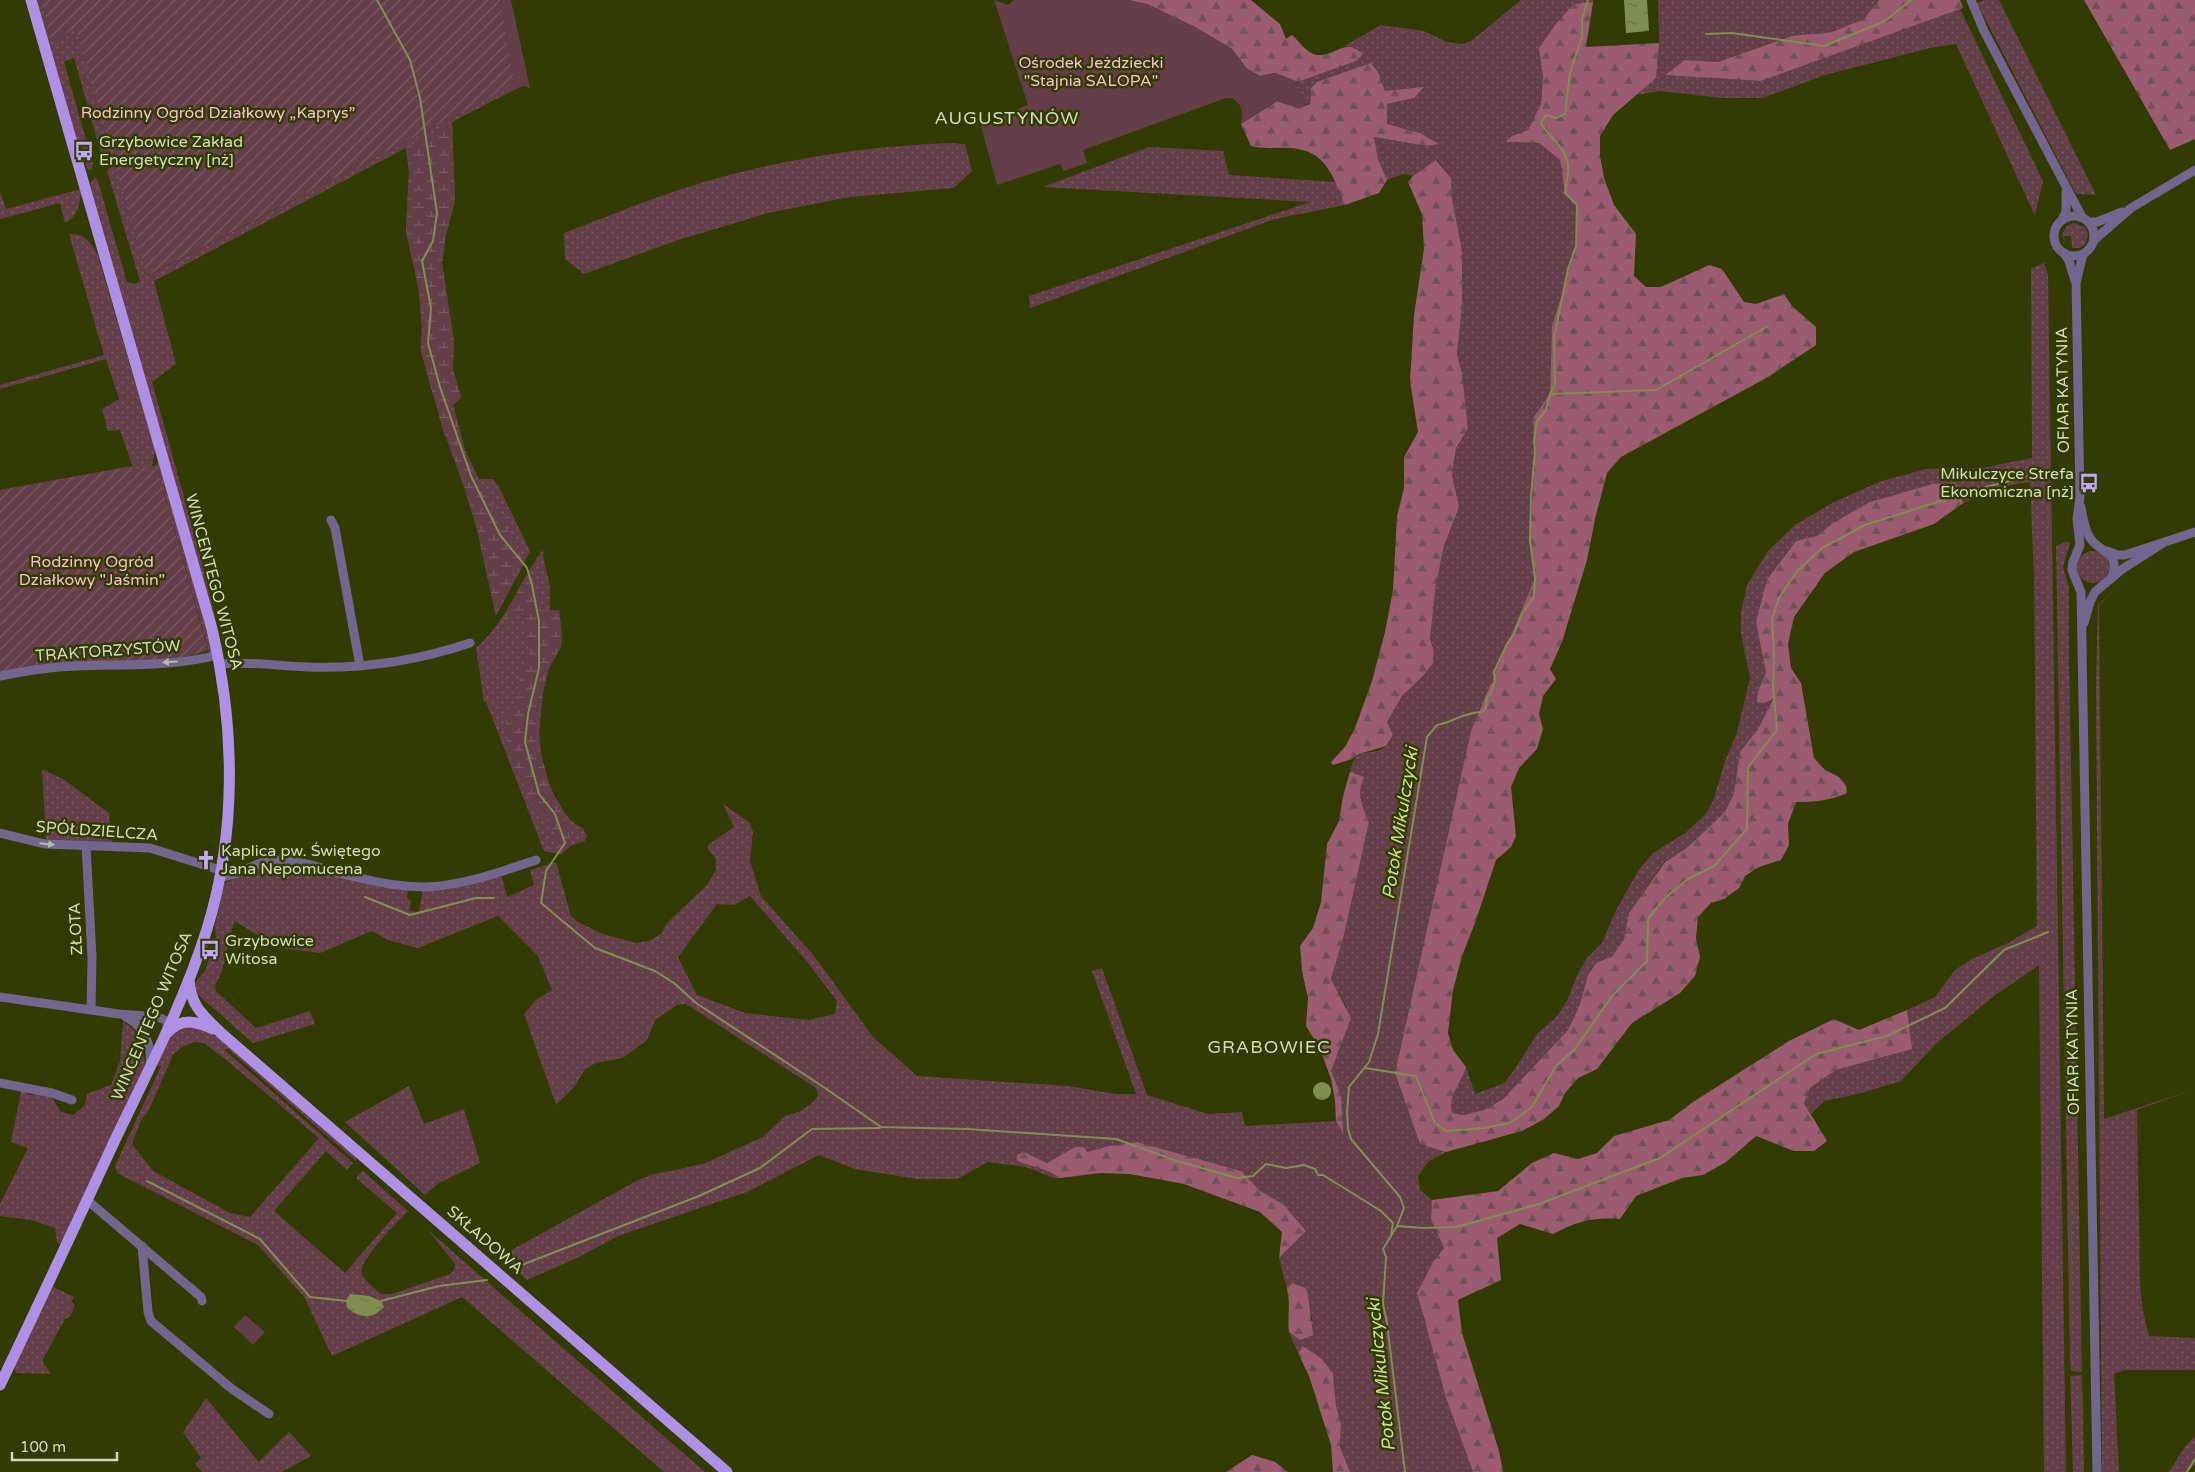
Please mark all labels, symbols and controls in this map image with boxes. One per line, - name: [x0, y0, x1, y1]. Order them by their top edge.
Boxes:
- park label: Ośrodek Jeżdziecki "Stajnia SALOPA": [1018, 53, 1164, 91]
- park label: Rodzinny Ogród Działkowy „Kaprys”: [81, 103, 355, 123]
- district label: AUGUSTYNÓW: [935, 107, 1079, 129]
- place label: Grzybowice Zakład Energetyczny [nż]: [99, 132, 243, 170]
- bus stop icon: Grzybowice Zakład Energetyczny [nż]: [73, 140, 95, 162]
- street label: OFIAR KATYNIA: [2052, 327, 2074, 453]
- place label: Mikulczyce Strefa Ekonomiczna [nż]: [1940, 464, 2074, 502]
- bus stop icon: Mikulczyce Strefa Ekonomiczna [nż]: [2078, 472, 2100, 494]
- street label: WINCENTEGO WITOSA: [181, 492, 247, 672]
- park label: Rodzinny Ogród Działkowy "Jaśmin": [19, 552, 165, 590]
- street label: TRAKTORZYSTÓW: [35, 636, 181, 666]
- one-way arrow: [162, 659, 178, 667]
- water label: Potok Mikulczycki: [1377, 743, 1423, 901]
- street label: SPÓŁDZIELCZA: [35, 817, 159, 845]
- one-way arrow: [40, 840, 56, 848]
- place label: Kaplica pw. Świętego Jana Nepomucena: [221, 841, 381, 879]
- church icon: Kaplica pw. Świętego Jana Nepomucena: [195, 849, 217, 871]
- street label: ZŁOTA: [65, 902, 87, 956]
- street label: WINCENTEGO WITOSA: [107, 928, 197, 1104]
- place label: Grzybowice Witosa: [225, 931, 314, 969]
- bus stop icon: Grzybowice Witosa: [199, 939, 221, 961]
- street label: OFIAR KATYNIA: [2062, 989, 2084, 1115]
- district label: GRABOWIEC: [1207, 1036, 1331, 1058]
- street label: SKŁADOWA: [443, 1201, 527, 1279]
- water label: Potok Mikulczycki: [1362, 1295, 1400, 1453]
- scale bar: [12, 1430, 118, 1462]
- text: 100 m: [20, 1438, 66, 1456]

